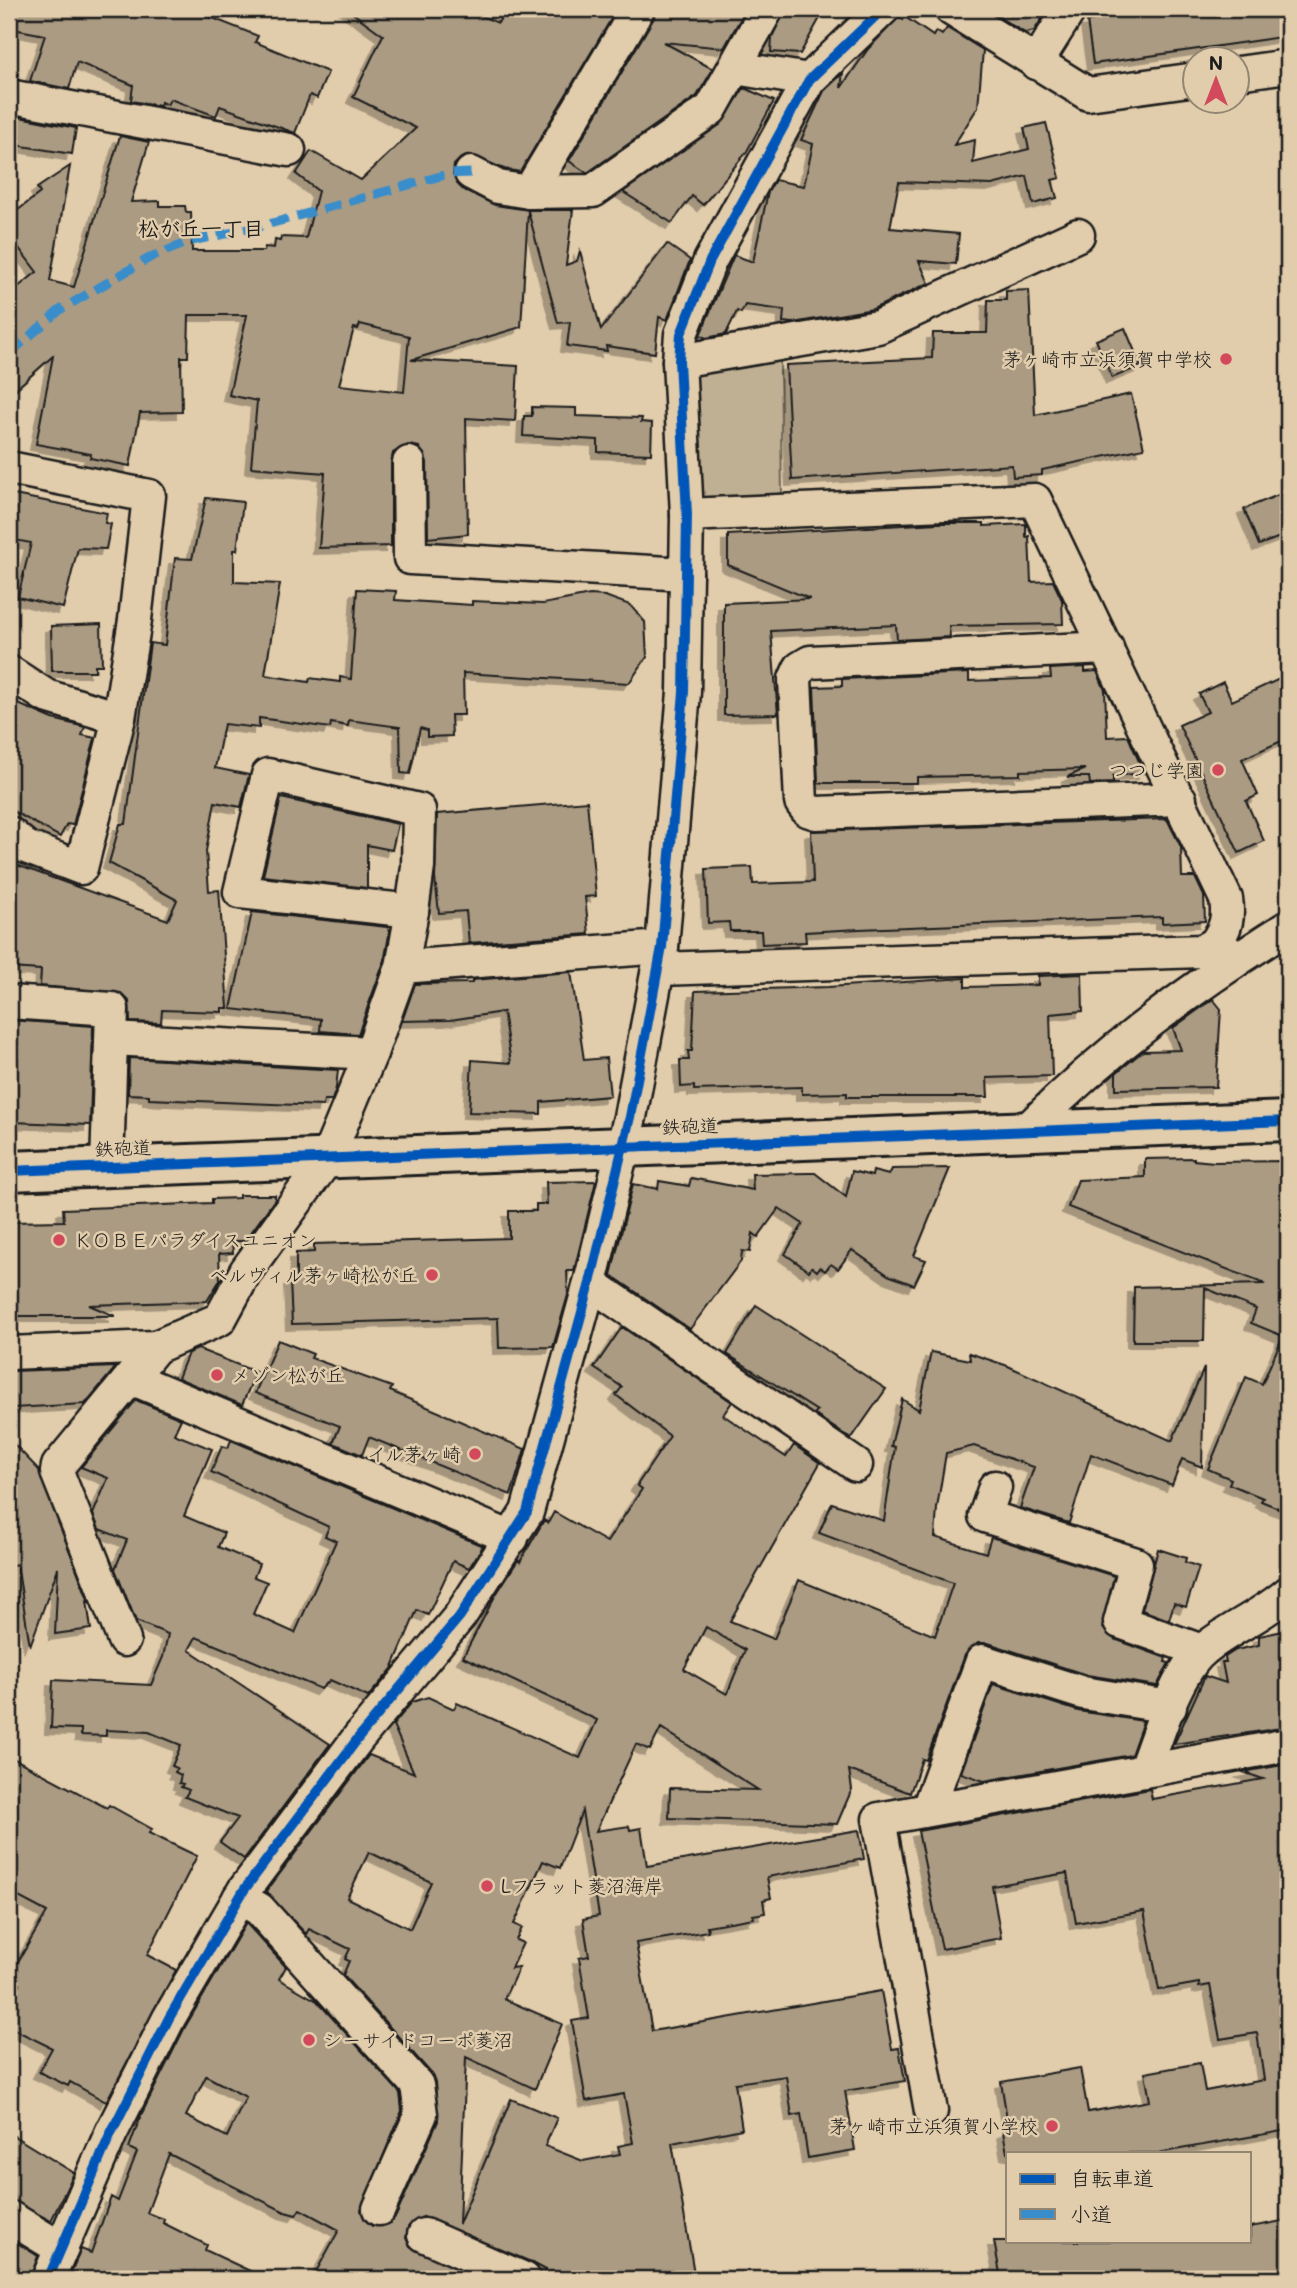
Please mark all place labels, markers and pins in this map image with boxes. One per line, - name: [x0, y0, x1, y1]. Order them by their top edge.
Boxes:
- place label: 茅ヶ崎市立浜須賀中学校: [1003, 346, 1212, 371]
- marker: 茅ヶ崎市立浜須賀中学校: [1218, 351, 1234, 367]
- place label: つつじ学園: [1109, 757, 1204, 782]
- marker: つつじ学園: [1210, 762, 1226, 778]
- place label: ＫＯＢＥパラダイスユニオン: [73, 1227, 317, 1252]
- marker: ＫＯＢＥパラダイスユニオン: [51, 1232, 67, 1248]
- place label: ベルヴィル茅ヶ崎松が丘: [209, 1262, 418, 1287]
- marker: ベルヴィル茅ヶ崎松が丘: [424, 1267, 440, 1283]
- place label: メゾン松が丘: [231, 1362, 345, 1387]
- marker: メゾン松が丘: [209, 1367, 225, 1383]
- place label: イル茅ヶ崎: [367, 1441, 461, 1466]
- marker: イル茅ヶ崎: [467, 1446, 483, 1462]
- place label: Lフラット菱沼海岸: [501, 1873, 663, 1898]
- marker: Lフラット菱沼海岸: [479, 1878, 495, 1894]
- place label: シーサイドコーポ菱沼: [323, 2027, 513, 2052]
- marker: シーサイドコーポ菱沼: [301, 2032, 317, 2048]
- place label: 茅ヶ崎市立浜須賀小学校: [829, 2113, 1038, 2138]
- marker: 茅ヶ崎市立浜須賀小学校: [1044, 2118, 1060, 2134]

